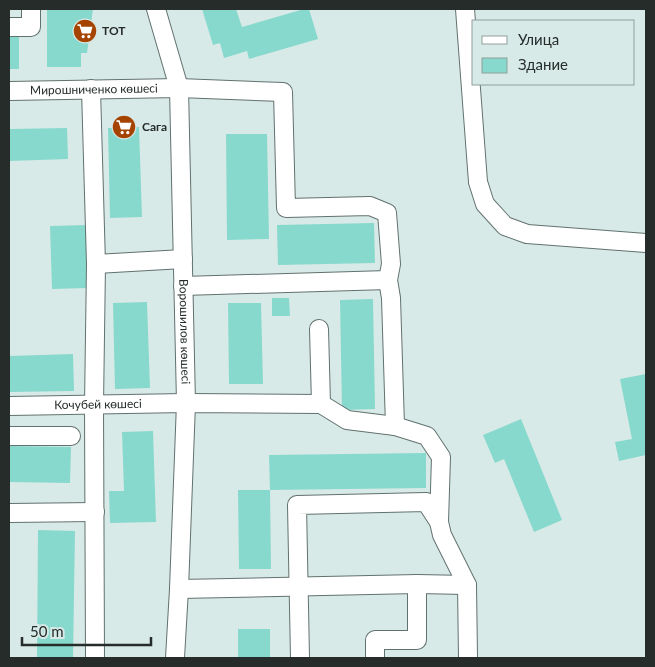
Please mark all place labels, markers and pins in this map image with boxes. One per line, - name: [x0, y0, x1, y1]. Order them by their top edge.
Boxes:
- supermarket icon: ТОТ: [72, 18, 98, 44]
- place label: ТОТ: [102, 23, 126, 38]
- supermarket icon: Сага: [111, 114, 137, 140]
- place label: Сага: [142, 119, 167, 134]

